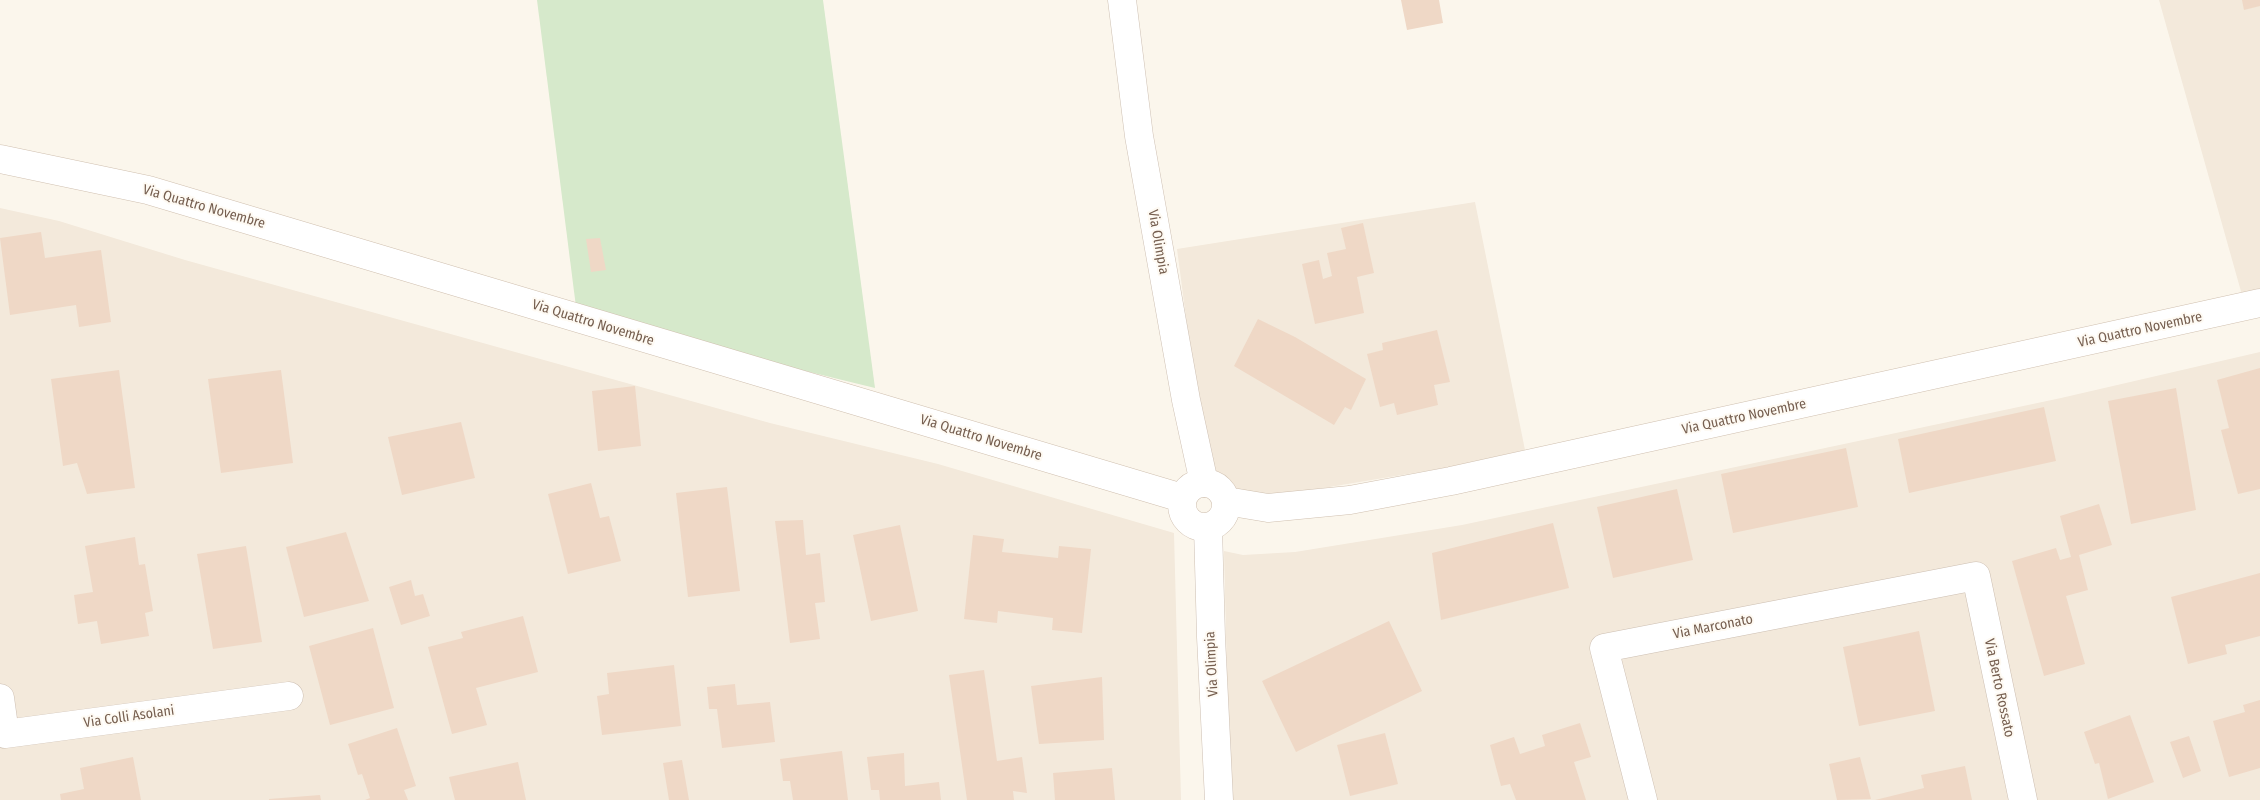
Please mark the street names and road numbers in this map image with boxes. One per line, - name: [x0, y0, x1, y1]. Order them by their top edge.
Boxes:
- street label: Via Quattro Novembre: [141, 181, 267, 233]
- street label: Via Olimpia: [1144, 208, 1172, 276]
- street label: Via Quattro Novembre: [530, 296, 656, 350]
- street label: Via Quattro Novembre: [2076, 309, 2204, 351]
- street label: Via Quattro Novembre: [1680, 396, 1808, 438]
- street label: Via Quattro Novembre: [918, 411, 1044, 465]
- street label: Via Marconato: [1672, 611, 1754, 643]
- street label: Via Olimpia: [1202, 631, 1222, 697]
- street label: Via Berto Rossato: [1980, 637, 2018, 739]
- street label: Via Colli Asolani: [83, 702, 175, 732]

